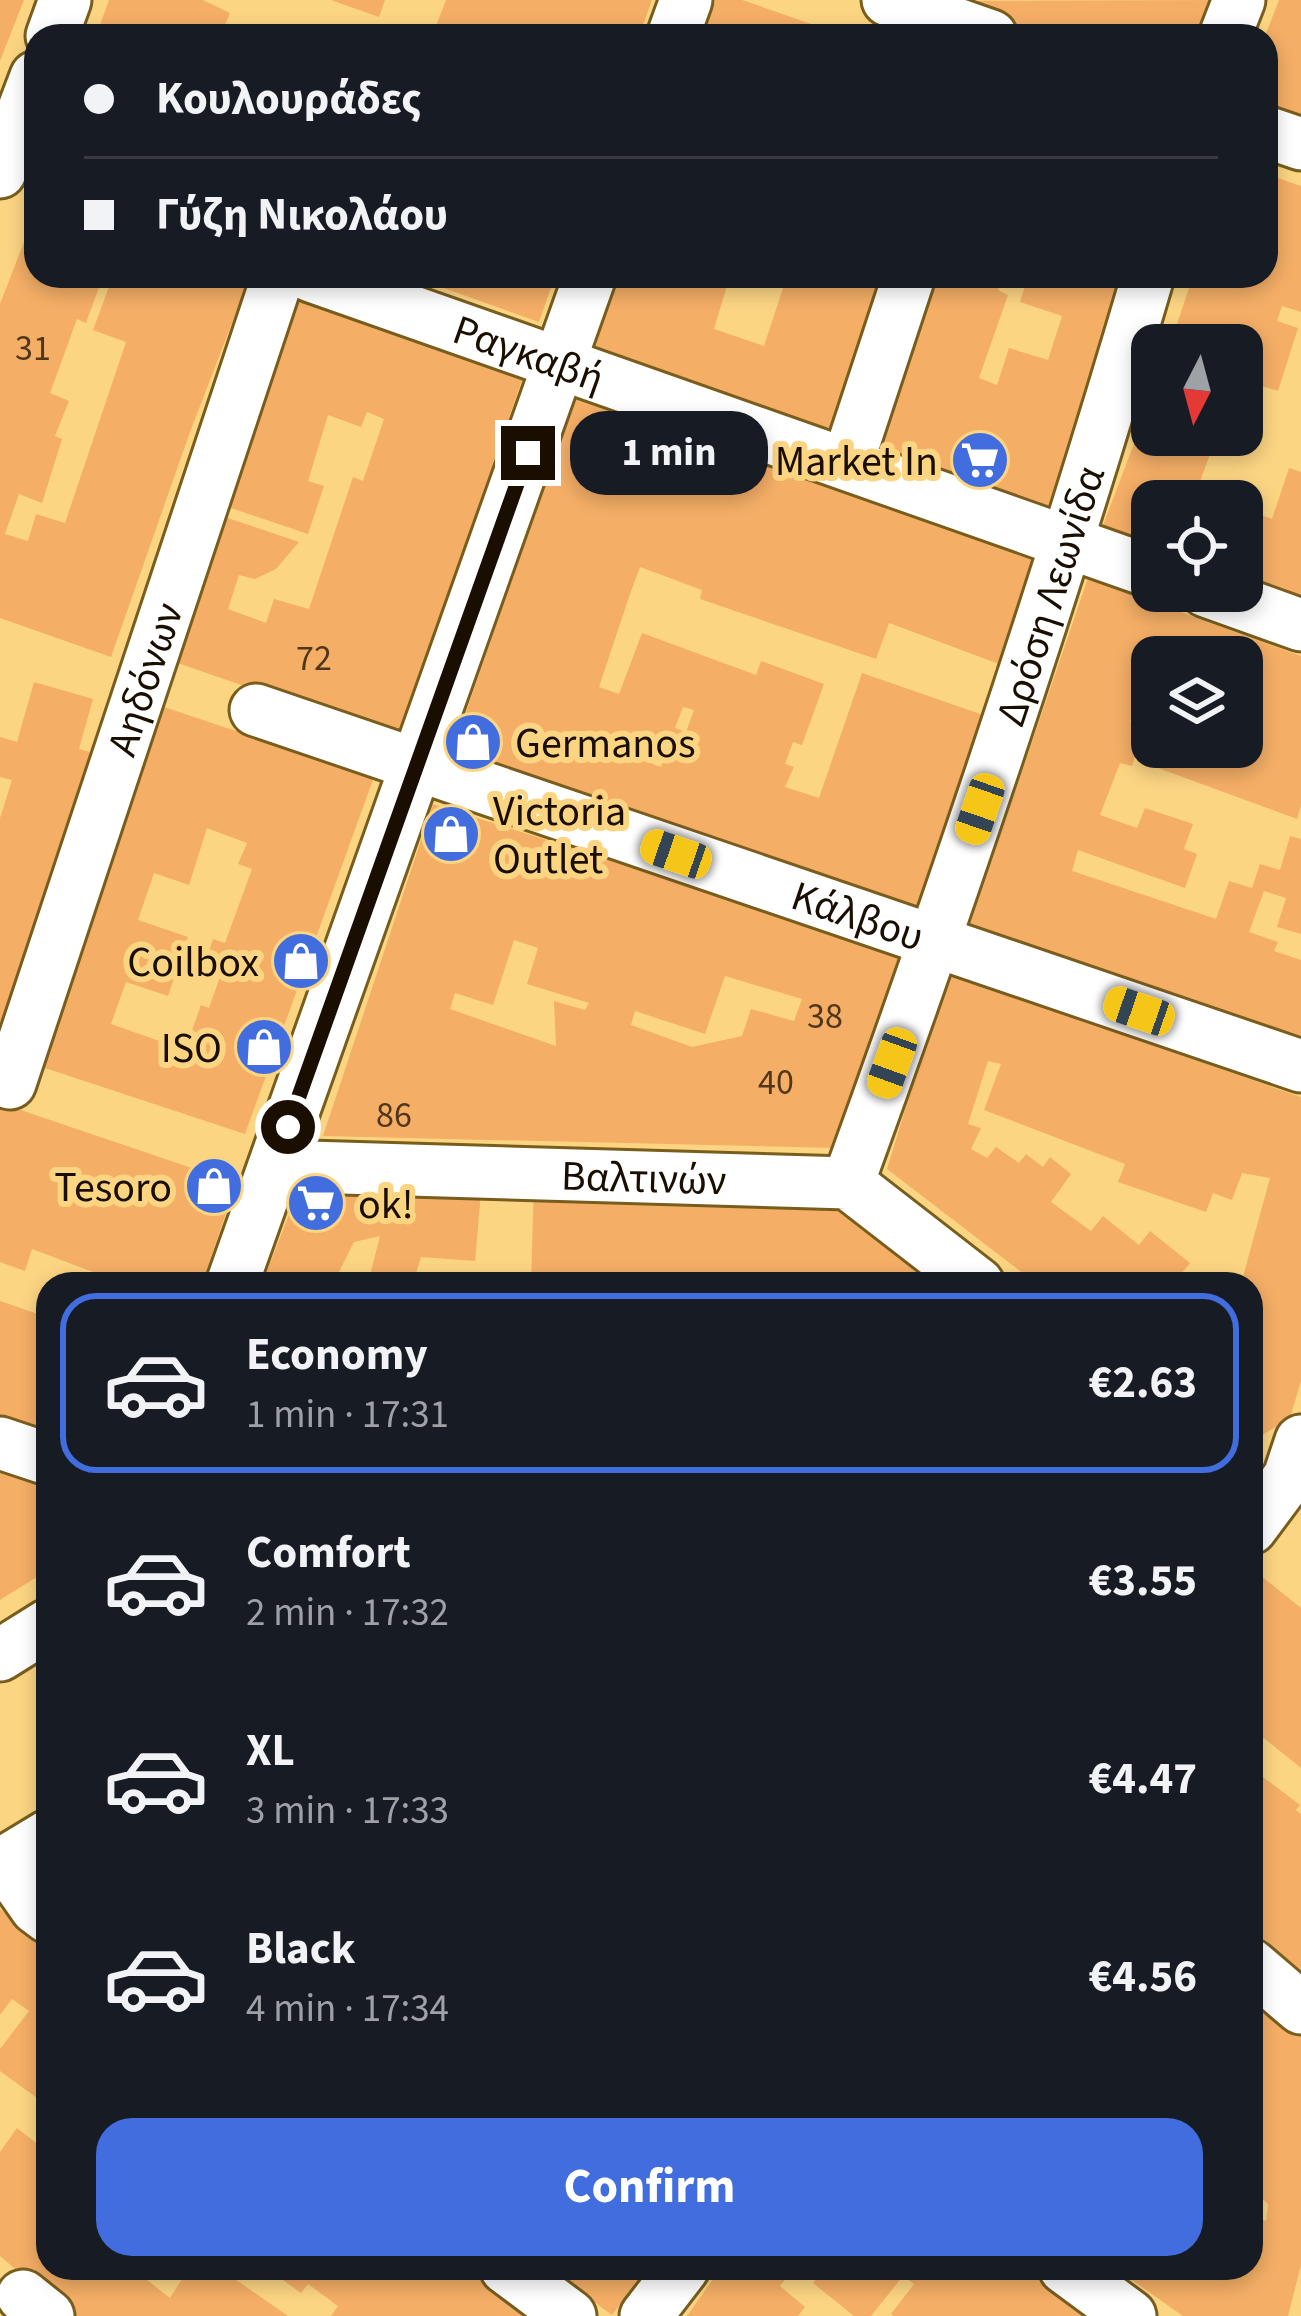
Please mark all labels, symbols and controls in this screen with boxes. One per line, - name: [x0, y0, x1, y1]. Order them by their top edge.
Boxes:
- text: Κουλουράδες: [156, 67, 421, 131]
- text: Γύζη Νικολάου: [156, 183, 448, 247]
- street label: Ραγκαβή: [445, 300, 612, 409]
- house number: 31: [15, 323, 51, 374]
- north arrow: [1131, 324, 1263, 456]
- map controls: [1131, 324, 1263, 768]
- callout: 1 min: [570, 411, 768, 495]
- text: 1 min: [622, 425, 716, 481]
- route end: [501, 426, 555, 480]
- supermarket icon: Market In: [949, 429, 1011, 491]
- place label: Market In: [775, 432, 938, 492]
- street label: Δρόση Λεωνίδα: [981, 459, 1121, 734]
- button: locate: [1131, 480, 1263, 612]
- street label: Αηδόνων: [93, 595, 200, 764]
- house number: 72: [296, 633, 332, 684]
- button: layers: [1131, 636, 1263, 768]
- shop icon: Germanos: [442, 711, 504, 773]
- place label: Germanos: [515, 714, 696, 774]
- car: [951, 769, 1009, 849]
- place label: Victoria Outlet: [493, 782, 626, 890]
- shop icon: Victoria Outlet: [420, 803, 482, 865]
- car: [636, 825, 716, 883]
- street label: Κάλβου: [783, 867, 931, 967]
- shop icon: Coilbox: [270, 930, 332, 992]
- place label: Coilbox: [127, 933, 259, 993]
- car: [1099, 982, 1179, 1040]
- house number: 38: [807, 991, 843, 1042]
- shop icon: ISO: [233, 1016, 295, 1078]
- place label: ISO: [161, 1019, 222, 1079]
- car: [863, 1023, 921, 1103]
- house number: 40: [758, 1057, 794, 1108]
- house number: 86: [376, 1090, 412, 1141]
- route start: [261, 1100, 315, 1154]
- street label: Βαλτινών: [560, 1147, 727, 1211]
- shop icon: Tesoro: [183, 1155, 245, 1217]
- place label: Tesoro: [54, 1158, 172, 1218]
- supermarket icon: ok!: [285, 1172, 347, 1234]
- place label: ok!: [358, 1175, 414, 1235]
- text: Economy: [246, 1323, 428, 1387]
- icon: car: [102, 1329, 210, 1437]
- text: €2.63: [1088, 1351, 1197, 1415]
- text: 1 min · 17:31: [246, 1387, 449, 1443]
- text: Comfort: [246, 1521, 411, 1585]
- icon: car: [102, 1527, 210, 1635]
- text: €3.55: [1088, 1549, 1197, 1613]
- text: 2 min · 17:32: [246, 1585, 449, 1641]
- text: XL: [246, 1719, 295, 1783]
- icon: car: [102, 1725, 210, 1833]
- text: €4.47: [1088, 1747, 1197, 1811]
- text: 3 min · 17:33: [246, 1783, 449, 1839]
- text: Black: [246, 1917, 356, 1981]
- icon: car: [102, 1923, 210, 2031]
- text: €4.56: [1088, 1945, 1197, 2009]
- text: 4 min · 17:34: [246, 1981, 449, 2037]
- button: Confirm: [96, 2118, 1203, 2256]

